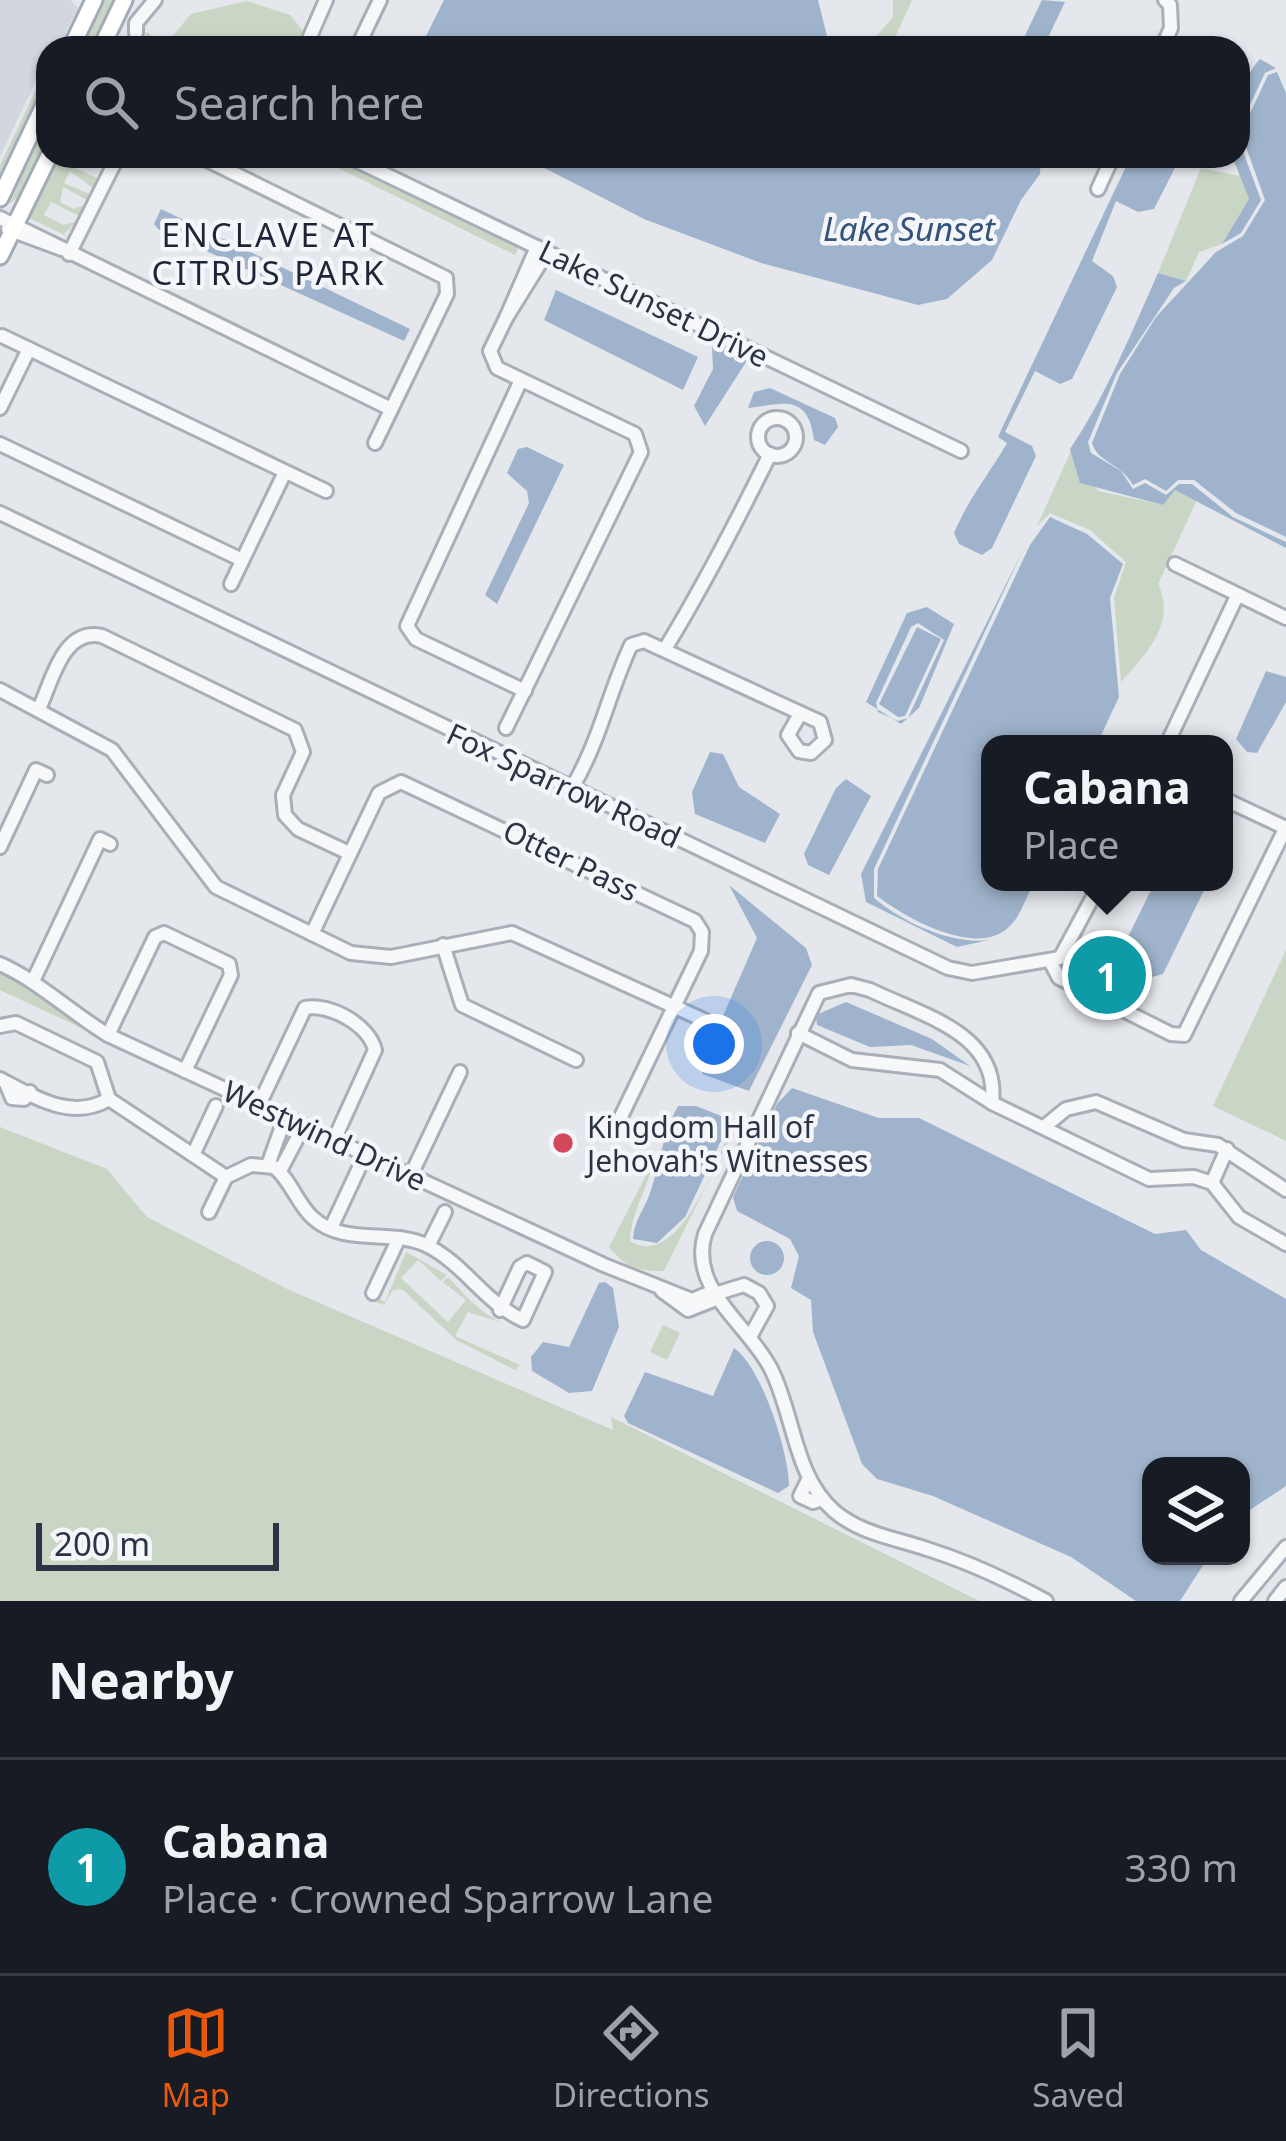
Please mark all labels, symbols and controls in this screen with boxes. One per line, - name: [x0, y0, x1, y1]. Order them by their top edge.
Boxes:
- search box: [36, 36, 1250, 168]
- icon: search: [78, 69, 144, 135]
- text: Search here: [174, 72, 424, 133]
- water label: Lake Sunset: [823, 206, 997, 251]
- district label: ENCLAVE AT CITRUS PARK: [151, 212, 387, 295]
- street label: Lake Sunset Drive: [532, 230, 776, 376]
- street label: Fox Sparrow Road: [440, 713, 688, 857]
- popup: [981, 735, 1233, 891]
- text: Cabana: [1023, 756, 1191, 817]
- street label: Otter Pass: [496, 810, 646, 910]
- text: Place: [1023, 817, 1120, 870]
- pin: 1: [1068, 930, 1146, 1020]
- your location: [684, 1014, 744, 1074]
- street label: Westwind Drive: [217, 1070, 433, 1200]
- place label: Kingdom Hall of Jehovah's Witnesses: [584, 1106, 869, 1181]
- marker: Kingdom Hall of Jehovah's Witnesses: [550, 1130, 576, 1156]
- map controls: [1142, 1457, 1250, 1565]
- button: layers: [1142, 1457, 1250, 1565]
- scale bar: [36, 1517, 279, 1570]
- text: 200 m: [54, 1521, 150, 1566]
- text: Nearby: [48, 1644, 234, 1714]
- text: Cabana: [162, 1810, 329, 1871]
- text: 1: [76, 1840, 98, 1893]
- text: 330 m: [1124, 1840, 1238, 1893]
- text: Place · Crowned Sparrow Lane: [162, 1871, 713, 1924]
- tab: Map: [161, 2000, 230, 2117]
- tab: Directions: [553, 2000, 710, 2117]
- tab: Saved: [1032, 2000, 1125, 2117]

